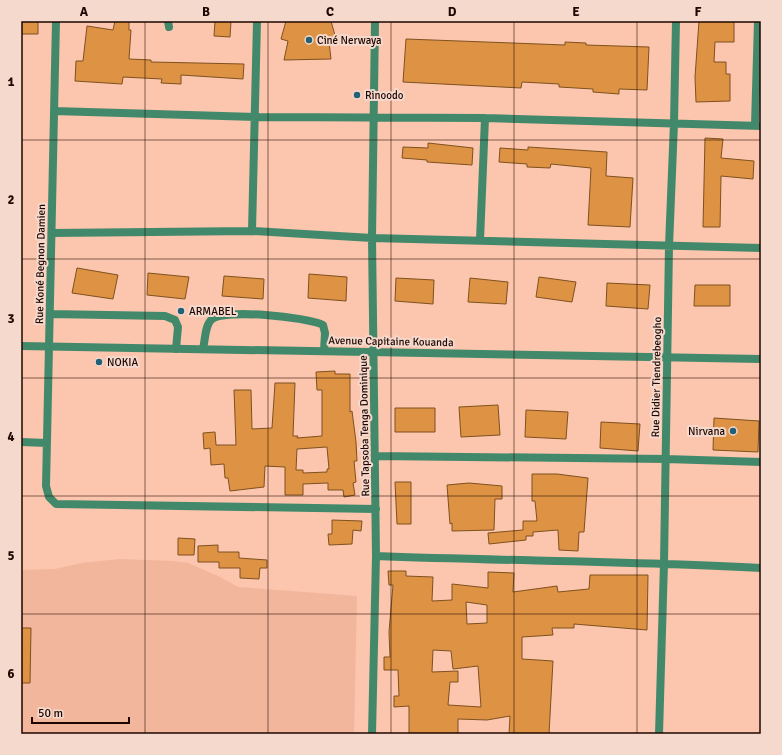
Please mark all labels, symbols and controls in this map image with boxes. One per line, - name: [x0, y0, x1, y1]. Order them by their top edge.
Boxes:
- text: A: [80, 4, 89, 20]
- text: B: [202, 4, 210, 20]
- text: C: [326, 4, 334, 20]
- text: D: [448, 4, 457, 20]
- text: E: [572, 4, 580, 20]
- text: F: [695, 4, 702, 20]
- place label: Ciné Nerwaya: [317, 34, 382, 47]
- marker: Ciné Nerwaya: [304, 35, 314, 45]
- text: 1: [7, 74, 15, 90]
- place label: Rinoodo: [365, 89, 404, 102]
- marker: Rinoodo: [352, 90, 362, 100]
- text: 2: [7, 192, 15, 208]
- street label: Rue Koné Begnon Damien: [33, 204, 48, 324]
- place label: ARMABEL: [189, 305, 237, 318]
- marker: ARMABEL: [176, 306, 186, 316]
- text: 3: [7, 311, 15, 327]
- street label: Rue Didier Tiendrebeogho: [649, 316, 664, 437]
- street label: Avenue Capitaine Kouanda: [328, 334, 454, 349]
- street label: Rue Tapsoba Tenga Dominique: [357, 355, 372, 497]
- place label: NOKIA: [107, 356, 138, 369]
- marker: NOKIA: [94, 357, 104, 367]
- place label: Nirvana: [688, 425, 725, 438]
- marker: Nirvana: [728, 426, 738, 436]
- text: 4: [7, 429, 15, 445]
- text: 5: [7, 548, 15, 564]
- text: 6: [7, 666, 15, 682]
- scale bar: [32, 699, 129, 725]
- text: 50 m: [38, 706, 63, 721]

